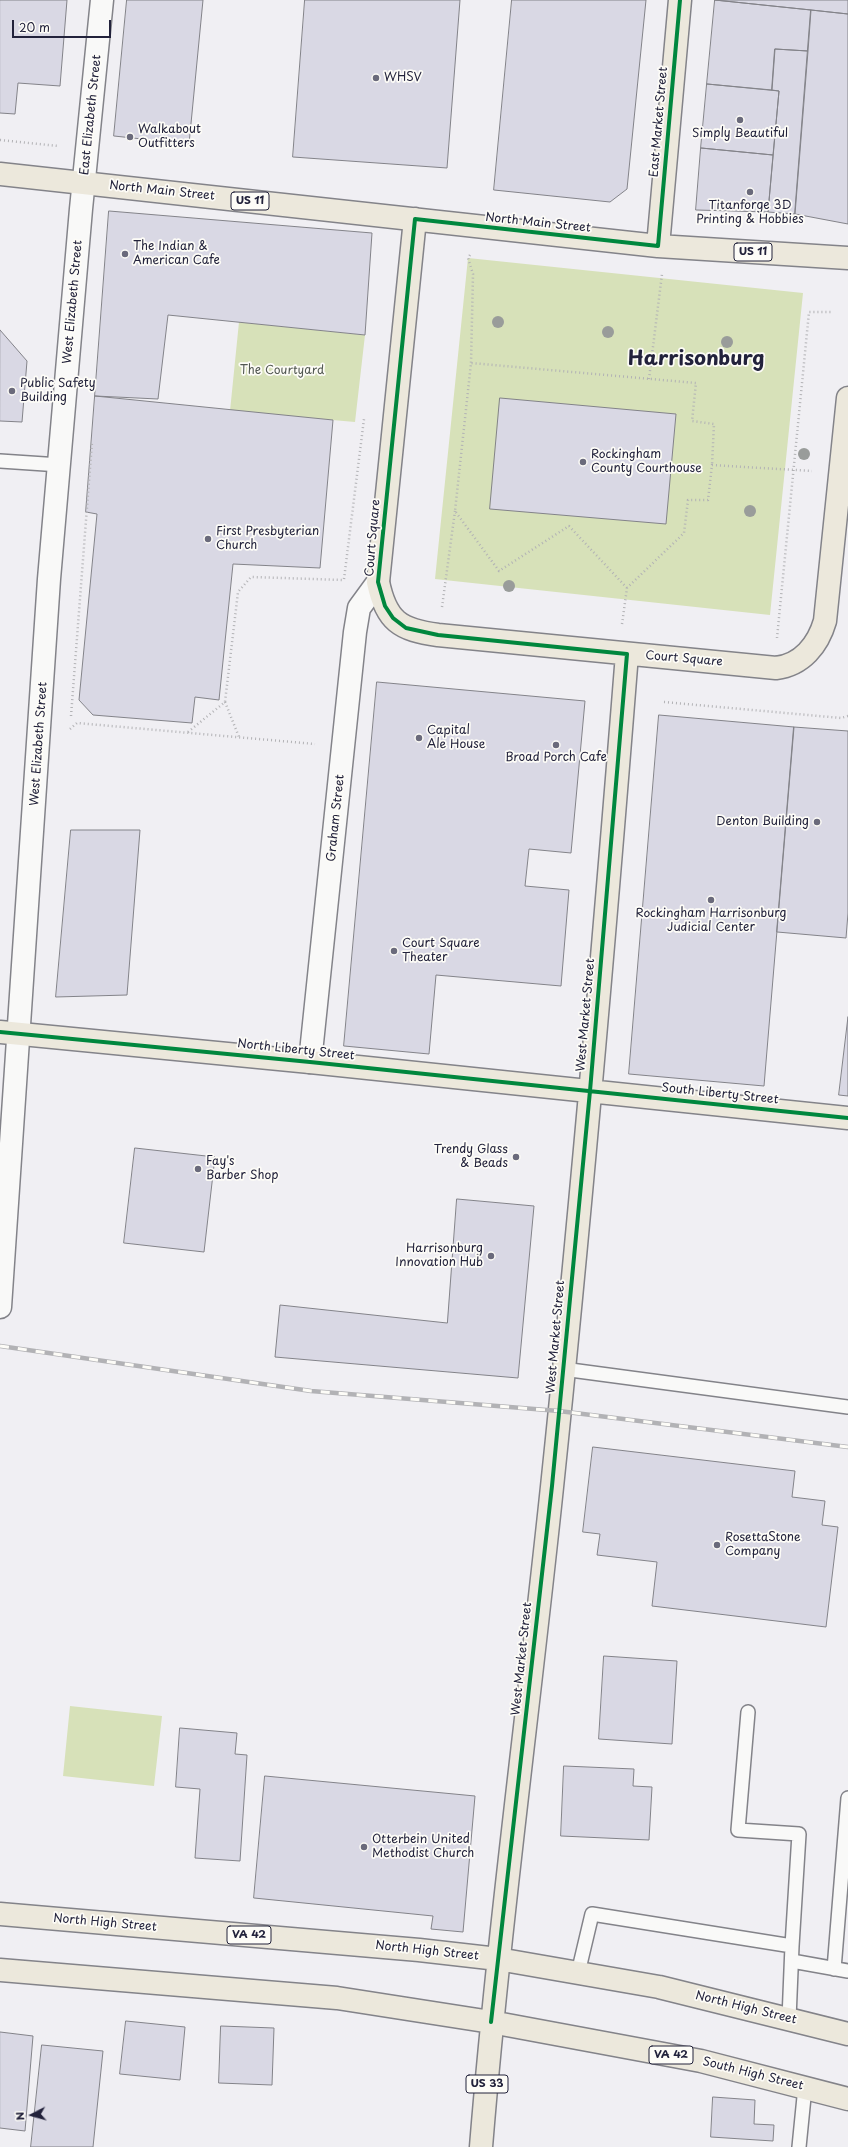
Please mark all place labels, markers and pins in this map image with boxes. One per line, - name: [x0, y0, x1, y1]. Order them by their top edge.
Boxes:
- place label: WHSV: [384, 71, 422, 85]
- marker: WHSV: [371, 73, 381, 83]
- marker: Simply Beautiful: [735, 115, 745, 125]
- place label: Walkabout Outfitters: [138, 123, 201, 151]
- place label: Simply Beautiful: [692, 127, 788, 141]
- marker: Walkabout Outfitters: [125, 132, 135, 142]
- marker: Titanforge 3D Printing & Hobbies: [745, 187, 755, 197]
- place label: Titanforge 3D Printing & Hobbies: [696, 199, 804, 227]
- place label: The Indian & American Cafe: [133, 240, 220, 268]
- marker: The Indian & American Cafe: [120, 249, 130, 259]
- place label: Public Safety Building: [20, 377, 96, 405]
- marker: Public Safety Building: [7, 386, 17, 396]
- place label: Rockingham County Courthouse: [591, 448, 702, 476]
- marker: Rockingham County Courthouse: [578, 457, 588, 467]
- place label: First Presbyterian Church: [216, 525, 319, 553]
- marker: First Presbyterian Church: [203, 534, 213, 544]
- place label: Capital Ale House: [427, 724, 485, 752]
- marker: Capital Ale House: [414, 733, 424, 743]
- marker: Broad Porch Cafe: [551, 740, 561, 750]
- place label: Broad Porch Cafe: [505, 751, 607, 765]
- place label: Denton Building: [716, 815, 809, 829]
- marker: Denton Building: [812, 817, 822, 827]
- marker: Rockingham Harrisonburg Judicial Center: [706, 895, 716, 905]
- place label: Rockingham Harrisonburg Judicial Center: [636, 907, 786, 935]
- place label: Court Square Theater: [402, 937, 480, 965]
- marker: Court Square Theater: [389, 946, 399, 956]
- place label: Trendy Glass & Beads: [434, 1143, 508, 1171]
- marker: Trendy Glass & Beads: [511, 1152, 521, 1162]
- place label: Fay's Barber Shop: [206, 1155, 278, 1183]
- marker: Fay's Barber Shop: [193, 1164, 203, 1174]
- place label: Harrisonburg Innovation Hub: [395, 1242, 483, 1270]
- marker: Harrisonburg Innovation Hub: [486, 1251, 496, 1261]
- place label: RosettaStone Company: [725, 1531, 801, 1559]
- marker: RosettaStone Company: [712, 1540, 722, 1550]
- place label: Otterbein United Methodist Church: [372, 1833, 474, 1861]
- marker: Otterbein United Methodist Church: [359, 1842, 369, 1852]

